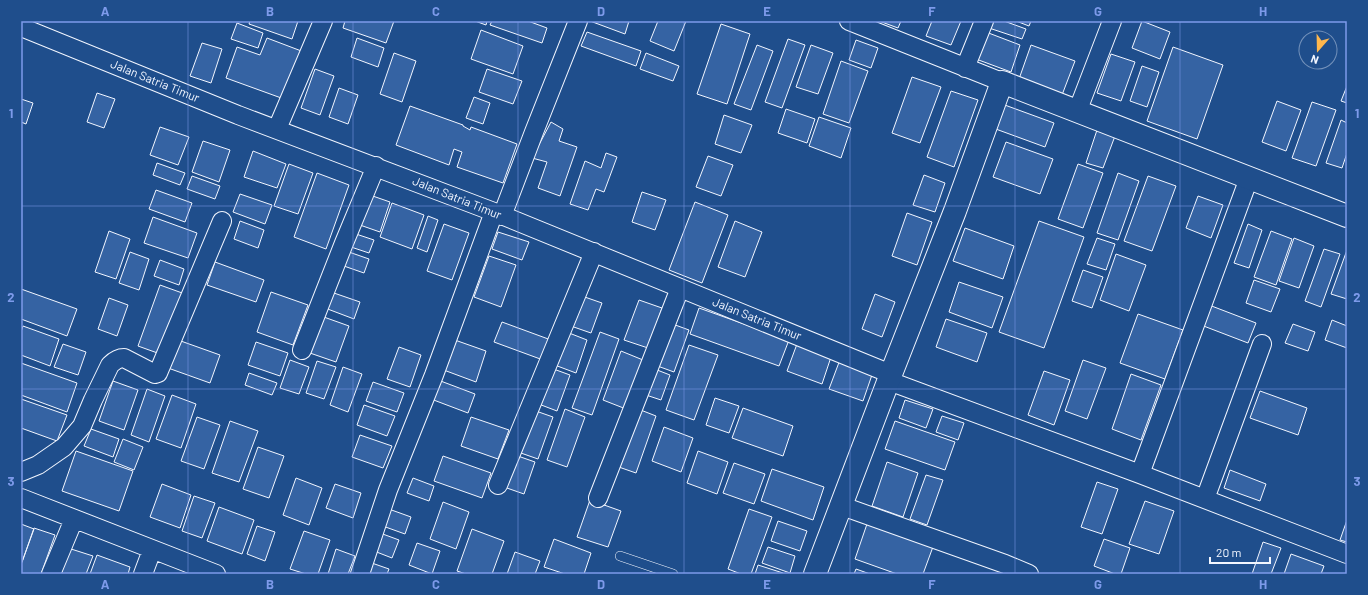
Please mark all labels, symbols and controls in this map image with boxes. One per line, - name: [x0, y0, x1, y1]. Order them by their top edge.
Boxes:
- text: A: [101, 3, 110, 19]
- text: B: [266, 3, 274, 19]
- text: C: [432, 3, 440, 19]
- text: D: [597, 3, 605, 19]
- text: E: [763, 3, 771, 19]
- text: F: [928, 3, 936, 19]
- text: G: [1094, 3, 1102, 19]
- text: H: [1259, 3, 1267, 19]
- north arrow: [1298, 30, 1338, 70]
- text: N: [1309, 53, 1320, 67]
- street label: Jalan Satria Timur: [109, 56, 202, 105]
- text: 1: [9, 105, 13, 121]
- text: 1: [1355, 105, 1359, 121]
- street label: Jalan Satria Timur: [411, 173, 504, 222]
- text: 2: [7, 289, 15, 305]
- text: 2: [1353, 289, 1361, 305]
- street label: Jalan Satria Timur: [711, 294, 804, 343]
- text: 3: [7, 473, 15, 489]
- text: 3: [1353, 473, 1361, 489]
- scale bar: [1210, 539, 1270, 565]
- text: 20 m: [1216, 545, 1242, 559]
- text: A: [101, 576, 110, 592]
- text: B: [266, 576, 274, 592]
- text: C: [432, 576, 440, 592]
- text: D: [597, 576, 605, 592]
- text: E: [763, 576, 771, 592]
- text: F: [928, 576, 936, 592]
- text: G: [1094, 576, 1102, 592]
- text: H: [1259, 576, 1267, 592]

